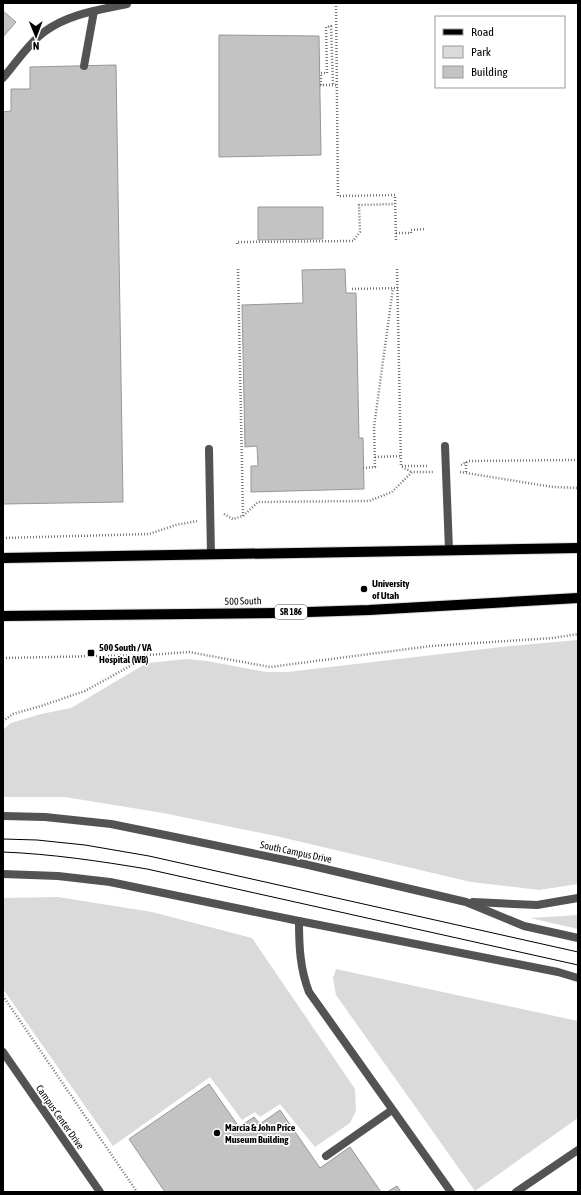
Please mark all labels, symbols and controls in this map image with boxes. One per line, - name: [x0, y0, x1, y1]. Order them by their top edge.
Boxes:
- north arrow: [16, 16, 56, 56]
- legend: [435, 16, 565, 88]
- text: Road: [471, 25, 494, 39]
- text: N: [33, 40, 40, 52]
- text: Park: [471, 45, 492, 59]
- text: Building: [471, 65, 509, 79]
- place label: University of Utah: [372, 578, 410, 601]
- marker: University of Utah: [359, 584, 369, 594]
- street label: 500 South: [224, 595, 262, 607]
- road number: SR 186: [275, 605, 307, 619]
- place label: 500 South / VA Hospital (WB): [99, 642, 152, 665]
- marker: 500 South / VA Hospital (WB): [86, 648, 96, 658]
- street label: South Campus Drive: [259, 839, 333, 865]
- street label: Campus Center Drive: [34, 1083, 86, 1152]
- place label: Marcia & John Price Museum Building: [225, 1122, 296, 1145]
- marker: Marcia & John Price Museum Building: [212, 1128, 222, 1138]

